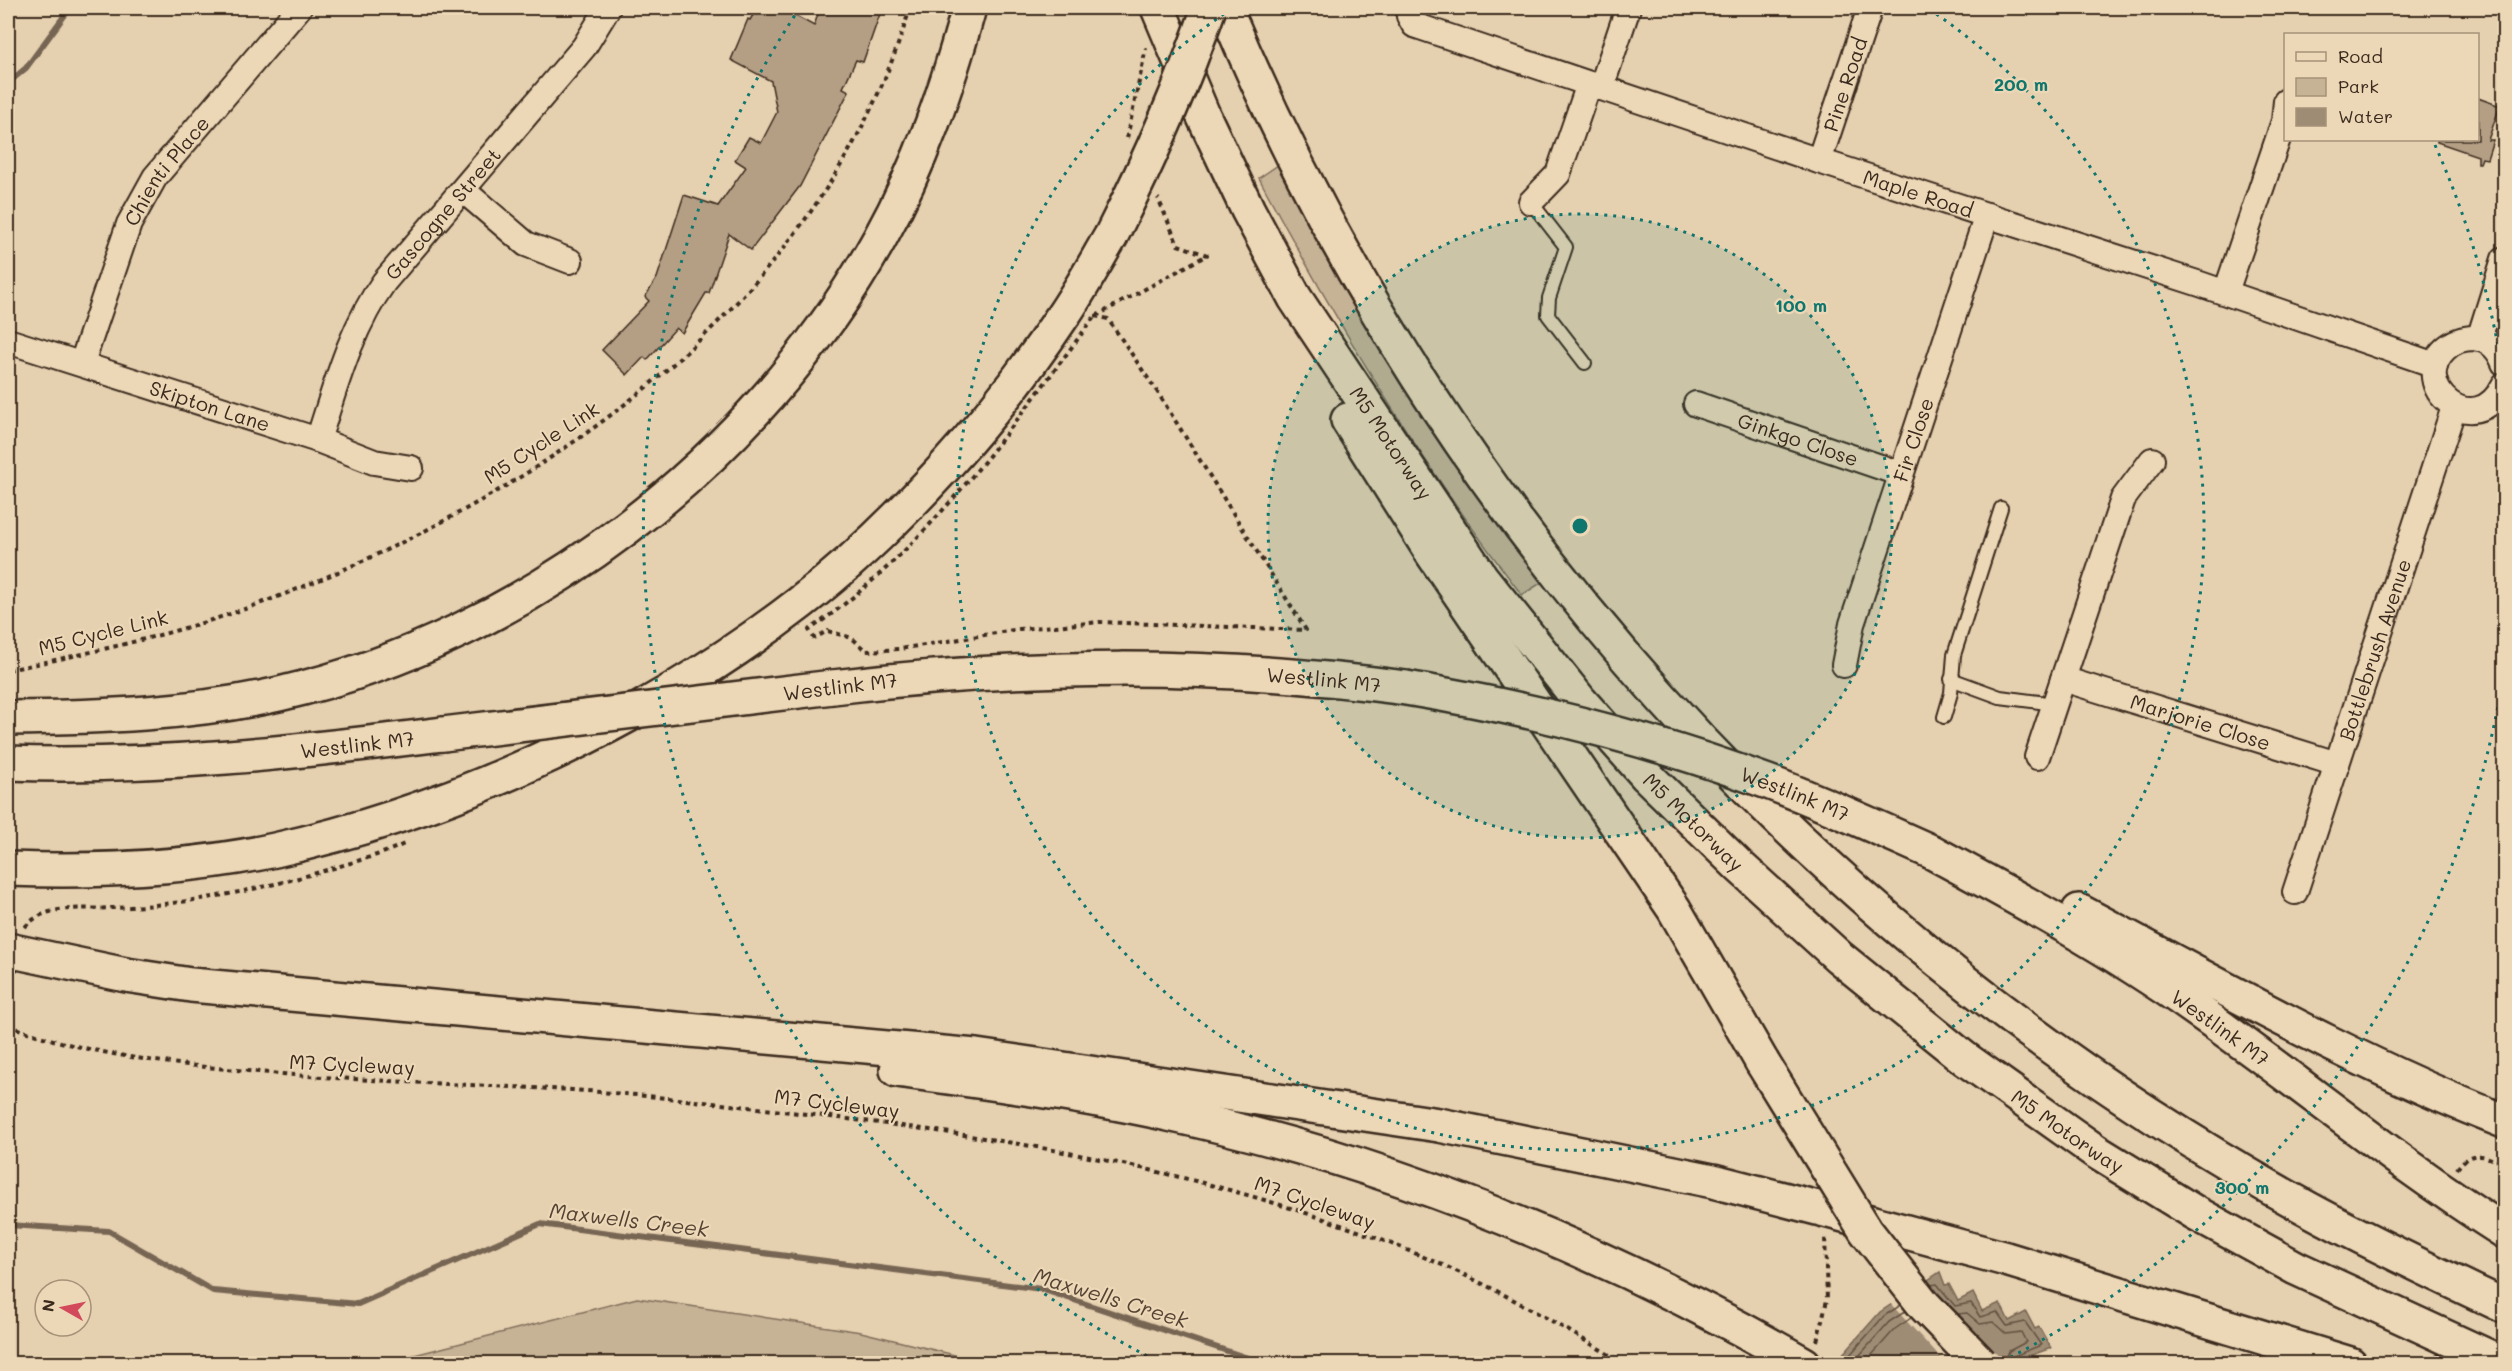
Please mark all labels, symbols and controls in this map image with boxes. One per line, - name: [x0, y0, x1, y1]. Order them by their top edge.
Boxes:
- legend: [2284, 33, 2479, 141]
- street label: Pine Road: [1817, 34, 1872, 135]
- text: Road: [2338, 44, 2383, 68]
- text: 200 m: [1994, 72, 2048, 96]
- text: Park: [2338, 74, 2379, 98]
- text: Water: [2338, 104, 2393, 128]
- street label: Chienti Place: [118, 110, 215, 230]
- street label: Gascogne Street: [379, 142, 506, 285]
- street label: Maple Road: [1860, 163, 1977, 223]
- text: 100 m: [1775, 293, 1827, 317]
- street label: Skipton Lane: [146, 374, 273, 437]
- street label: M5 Motorway: [1344, 381, 1439, 505]
- street label: Fir Close: [1887, 394, 1939, 485]
- street label: M5 Cycle Link: [478, 395, 604, 489]
- street label: Ginkgo Close: [1734, 406, 1862, 472]
- centre of rings: [1570, 516, 1590, 536]
- street label: Bottlebrush Avenue: [2333, 555, 2416, 744]
- street label: M5 Cycle Link: [36, 603, 170, 661]
- street label: Westlink M7: [1266, 661, 1383, 698]
- street label: Westlink M7: [781, 666, 899, 706]
- street label: Marjorie Close: [2127, 688, 2274, 756]
- street label: Westlink M7: [299, 725, 416, 763]
- street label: Westlink M7: [1737, 760, 1854, 827]
- street label: M5 Motorway: [1638, 767, 1750, 877]
- street label: Westlink M7: [2166, 983, 2275, 1071]
- street label: M7 Cycleway: [289, 1048, 415, 1080]
- street label: M7 Cycleway: [773, 1082, 901, 1124]
- street label: M5 Motorway: [2007, 1083, 2129, 1179]
- street label: M7 Cycleway: [1251, 1169, 1379, 1235]
- text: 300 m: [2215, 1175, 2269, 1199]
- water label: Maxwells Creek: [548, 1196, 711, 1242]
- water label: Maxwells Creek: [1031, 1261, 1192, 1334]
- north arrow: [33, 1278, 93, 1338]
- text: N: [36, 1298, 59, 1313]

